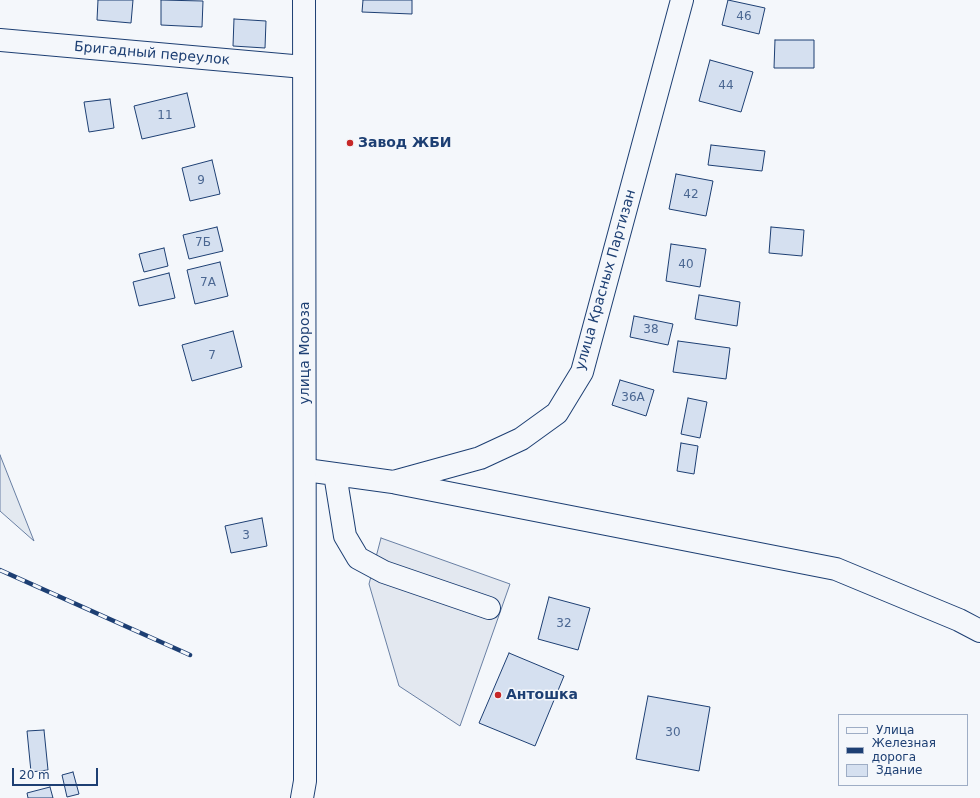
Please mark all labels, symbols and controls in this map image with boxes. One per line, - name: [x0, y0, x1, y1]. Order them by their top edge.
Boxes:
- house number: 46: [736, 10, 752, 24]
- street label: Бригадный переулок: [73, 39, 231, 69]
- house number: 44: [718, 79, 734, 93]
- house number: 11: [157, 109, 173, 123]
- place label: Завод ЖБИ: [358, 135, 452, 151]
- marker: Завод ЖБИ: [345, 138, 355, 148]
- house number: 9: [197, 174, 205, 188]
- street label: улица Красных Партизан: [572, 188, 640, 372]
- house number: 42: [683, 188, 699, 202]
- house number: 7Б: [195, 236, 211, 250]
- house number: 40: [678, 258, 694, 272]
- house number: 7А: [200, 276, 216, 290]
- street label: улица Мороза: [297, 301, 313, 405]
- house number: 38: [643, 323, 659, 337]
- house number: 7: [208, 349, 216, 363]
- house number: 36А: [621, 391, 645, 405]
- house number: 3: [242, 529, 250, 543]
- house number: 32: [556, 617, 572, 631]
- place label: Антошка: [506, 687, 578, 703]
- marker: Антошка: [493, 690, 503, 700]
- legend: [838, 714, 968, 786]
- text: Улица: [876, 723, 914, 737]
- house number: 30: [665, 726, 681, 740]
- text: Железная дорога: [872, 736, 936, 764]
- scale bar: [14, 760, 100, 786]
- text: Здание: [876, 763, 922, 777]
- text: 20 m: [19, 768, 50, 782]

